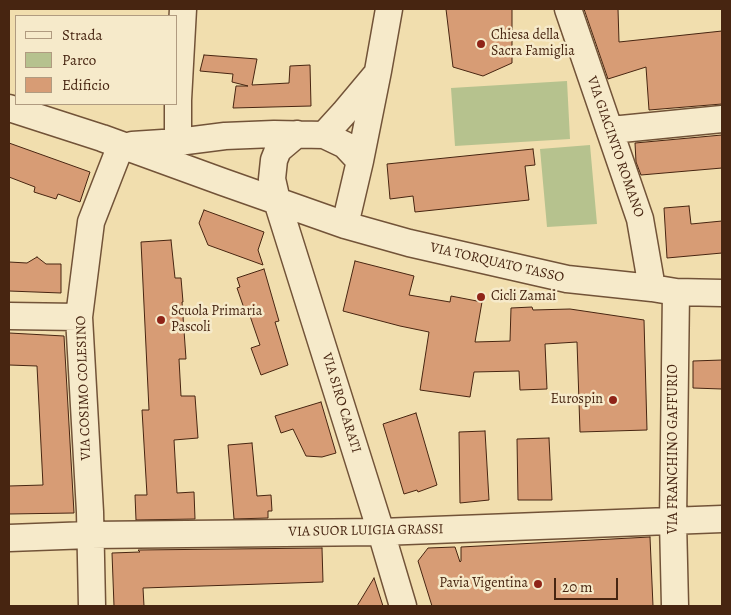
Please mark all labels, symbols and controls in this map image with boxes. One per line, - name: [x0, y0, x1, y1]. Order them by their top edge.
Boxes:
- legend: [15, 15, 178, 105]
- text: Strada: [62, 25, 103, 45]
- place label: Chiesa della Sacra Famiglia: [491, 28, 575, 60]
- marker: Chiesa della Sacra Famiglia: [475, 38, 487, 50]
- text: Parco: [62, 50, 96, 70]
- street label: VIA GIACINTO ROMANO: [583, 74, 647, 220]
- text: Edificio: [62, 75, 110, 95]
- street label: VIA TORQUATO TASSO: [428, 239, 566, 287]
- place label: Cicli Zamai: [491, 289, 556, 305]
- marker: Cicli Zamai: [475, 291, 487, 303]
- place label: Scuola Primaria Pascoli: [171, 304, 262, 336]
- marker: Scuola Primaria Pascoli: [155, 314, 167, 326]
- street label: VIA COSIMO COLESINO: [73, 315, 95, 461]
- street label: VIA SIRO CARATI: [318, 351, 364, 455]
- street label: VIA FRANCHINO GAFFURIO: [666, 364, 682, 534]
- place label: Eurospin: [551, 392, 603, 408]
- marker: Eurospin: [607, 394, 619, 406]
- street label: VIA SUOR LUIGIA GRASSI: [288, 521, 444, 541]
- scale bar: [556, 568, 620, 600]
- place label: Pavia Vigentina: [439, 576, 528, 592]
- text: 20 m: [562, 577, 593, 597]
- marker: Pavia Vigentina: [532, 578, 544, 590]

